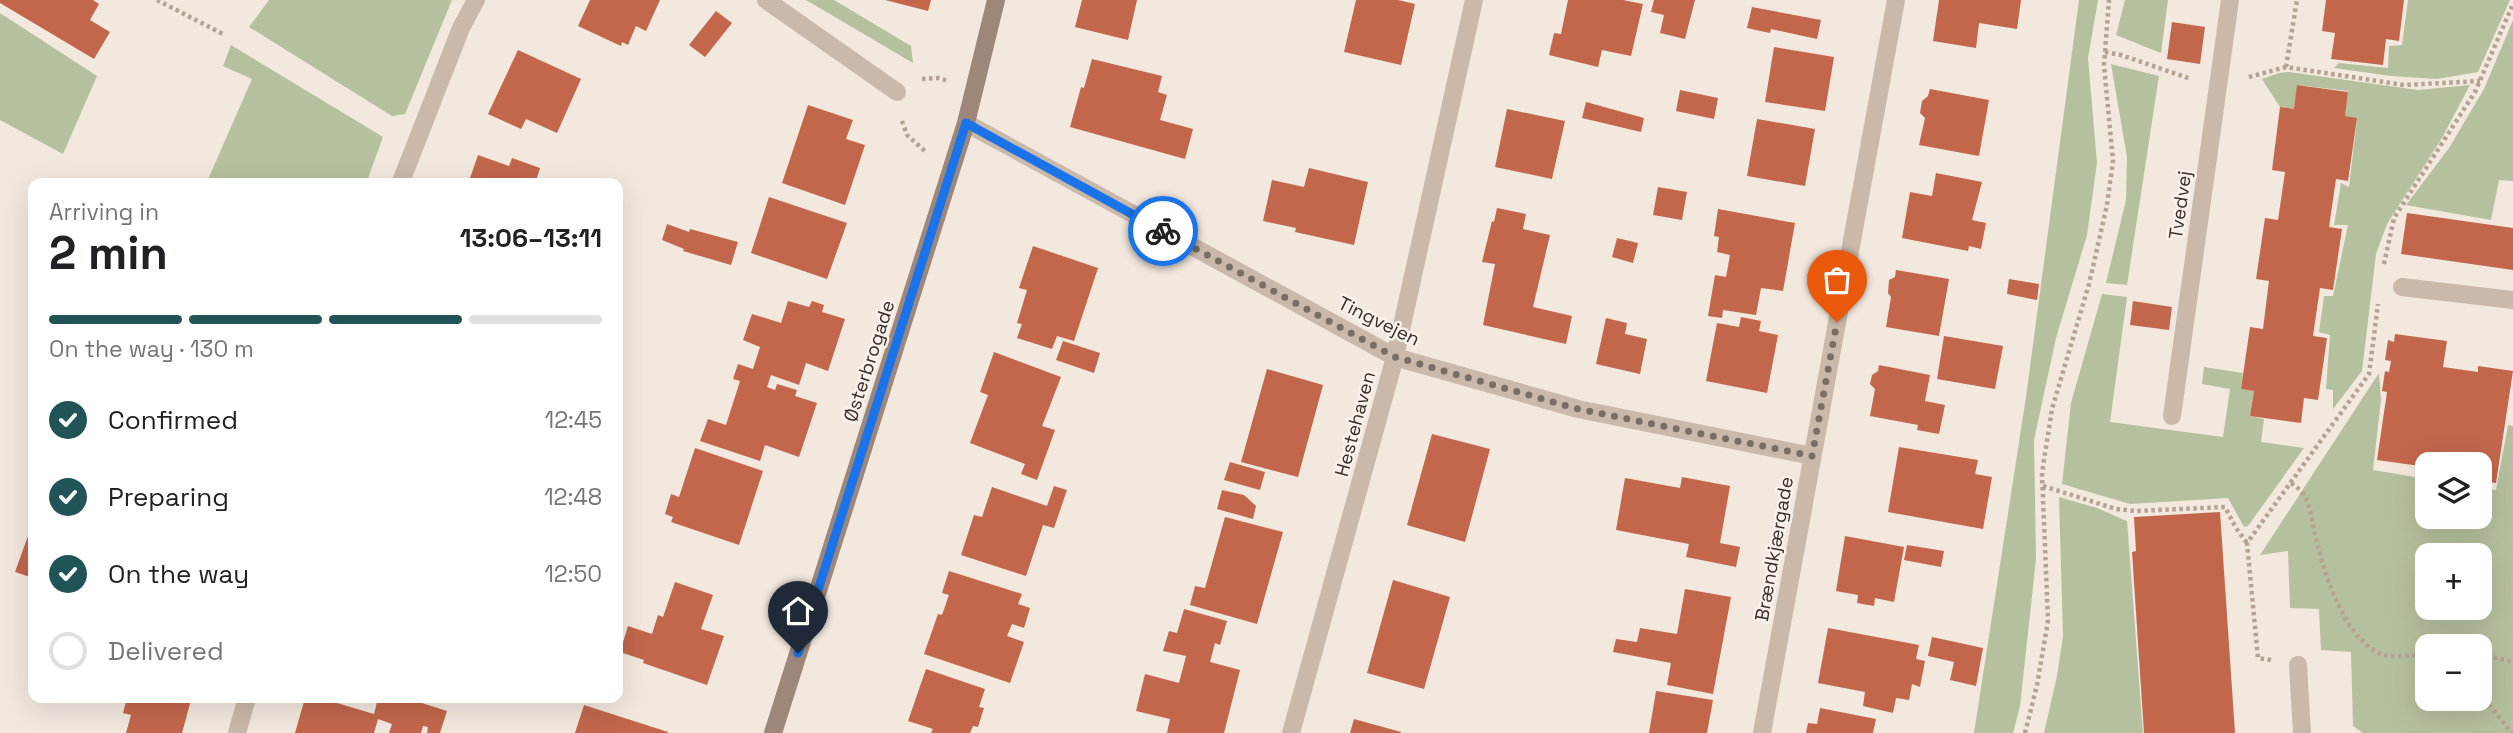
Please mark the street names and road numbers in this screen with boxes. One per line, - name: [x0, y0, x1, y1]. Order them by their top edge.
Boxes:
- street label: Tvedvej: [2163, 169, 2197, 241]
- street label: Tingvejen: [1334, 290, 1424, 352]
- street label: Østerbrogade: [838, 297, 900, 425]
- street label: Hestehaven: [1329, 369, 1381, 479]
- street label: Brændkjærgade: [1749, 475, 1799, 623]

